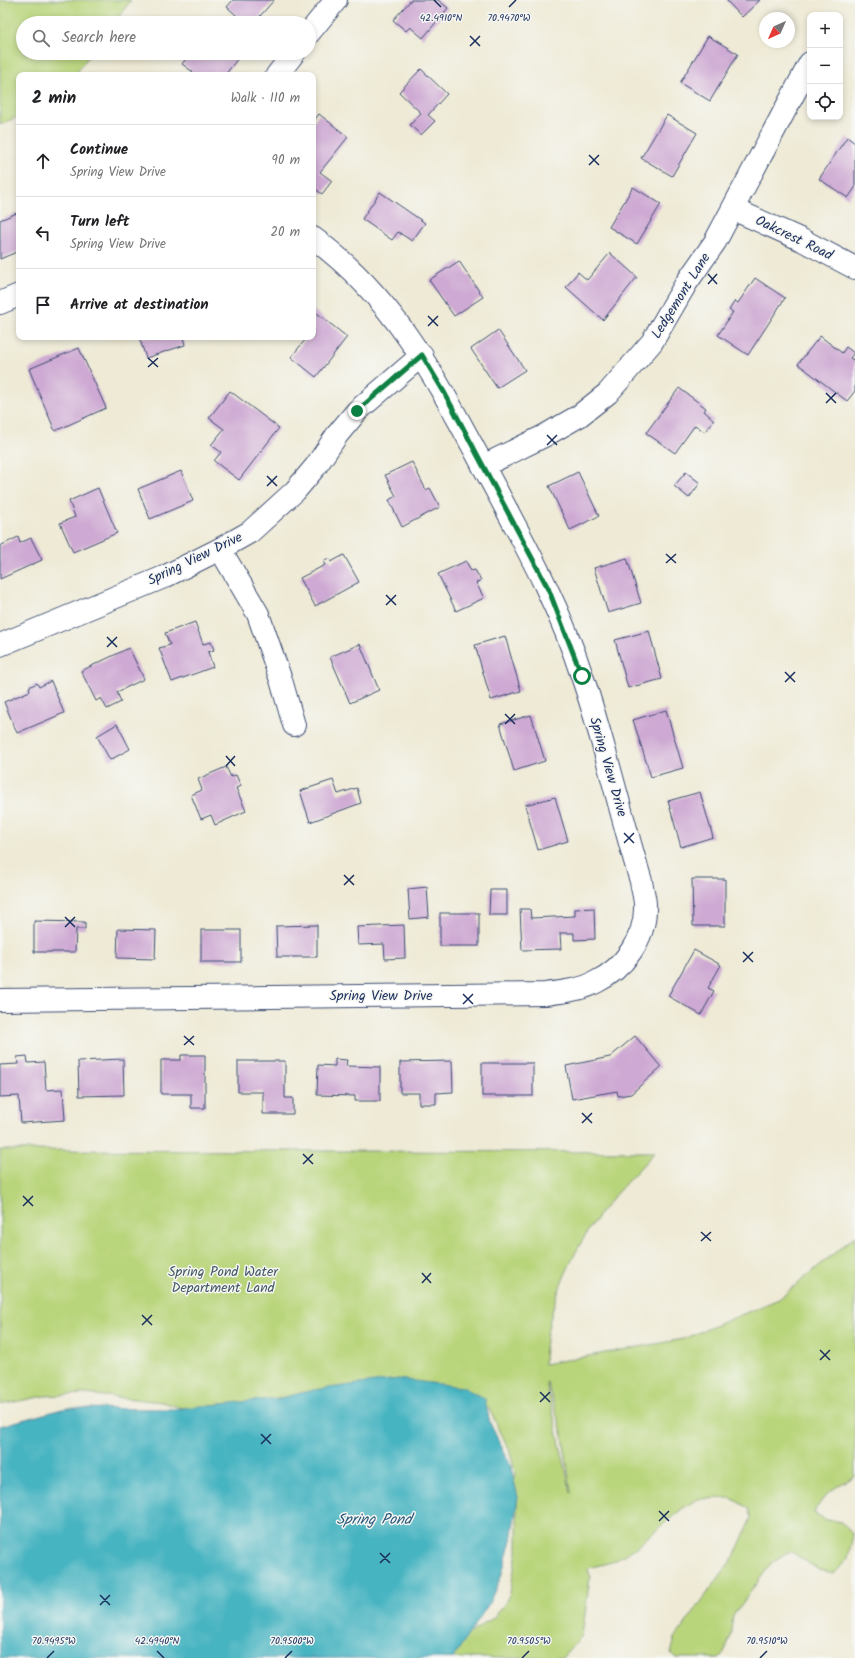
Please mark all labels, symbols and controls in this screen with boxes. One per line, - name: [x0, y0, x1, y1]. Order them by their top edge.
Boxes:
- text: 42.4910°N: [420, 10, 462, 26]
- text: 70.9470°W: [487, 10, 531, 26]
- north arrow: [759, 12, 795, 48]
- map controls: [807, 12, 843, 120]
- button: +: [807, 12, 843, 48]
- search box: [16, 16, 316, 60]
- text: Search here: [62, 26, 136, 50]
- icon: search: [30, 27, 52, 49]
- button: −: [807, 48, 843, 84]
- button: locate: [807, 84, 843, 120]
- text: 2 min: [32, 85, 76, 112]
- text: Walk · 110 m: [231, 88, 300, 109]
- text: Continue: [70, 138, 128, 162]
- icon: ahead: [32, 150, 54, 172]
- text: 90 m: [272, 150, 300, 171]
- text: Spring View Drive: [70, 162, 166, 183]
- text: Turn left: [70, 210, 130, 234]
- street label: Oakcrest Road: [751, 210, 837, 267]
- icon: left: [32, 222, 54, 244]
- text: 20 m: [270, 222, 300, 243]
- text: Spring View Drive: [70, 234, 166, 255]
- street label: Ledgemont Lane: [646, 248, 717, 343]
- text: Arrive at destination: [70, 293, 209, 317]
- icon: arrive: [32, 294, 54, 316]
- route end: [348, 402, 366, 420]
- street label: Spring View Drive: [144, 526, 247, 591]
- route start: [573, 667, 591, 685]
- street label: Spring View Drive: [583, 714, 633, 820]
- street label: Spring View Drive: [329, 985, 433, 1007]
- park label: Spring Pond Water Department Land: [168, 1261, 279, 1299]
- water label: Spring Pond: [336, 1508, 415, 1532]
- text: 70.9495°W: [32, 1633, 76, 1649]
- text: 42.4940°N: [135, 1633, 180, 1649]
- text: 70.9500°W: [270, 1633, 314, 1649]
- text: 70.9505°W: [507, 1633, 551, 1649]
- text: 70.9510°W: [746, 1633, 788, 1649]

